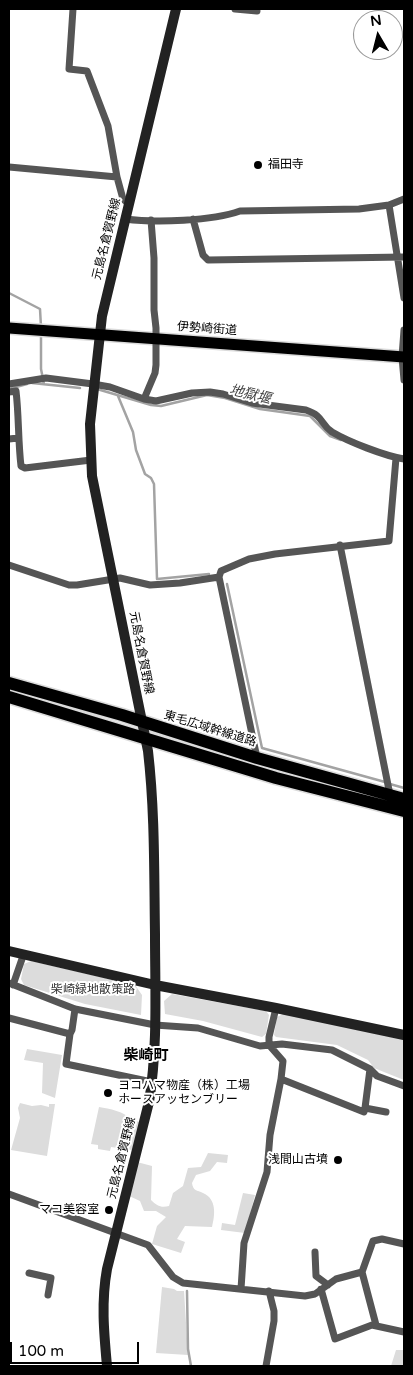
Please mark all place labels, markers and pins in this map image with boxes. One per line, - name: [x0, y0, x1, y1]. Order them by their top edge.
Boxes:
- place label: 福田寺: [268, 158, 304, 172]
- marker: 福田寺: [252, 159, 264, 171]
- place label: ヨコハマ物産（株）工場 ホースアッセンブリー: [118, 1079, 250, 1107]
- marker: ヨコハマ物産（株）工場 ホースアッセンブリー: [102, 1087, 114, 1099]
- place label: 浅間山古墳: [268, 1153, 328, 1167]
- marker: 浅間山古墳: [332, 1154, 344, 1166]
- place label: マコ美容室: [39, 1203, 99, 1217]
- marker: マコ美容室: [103, 1204, 115, 1216]

